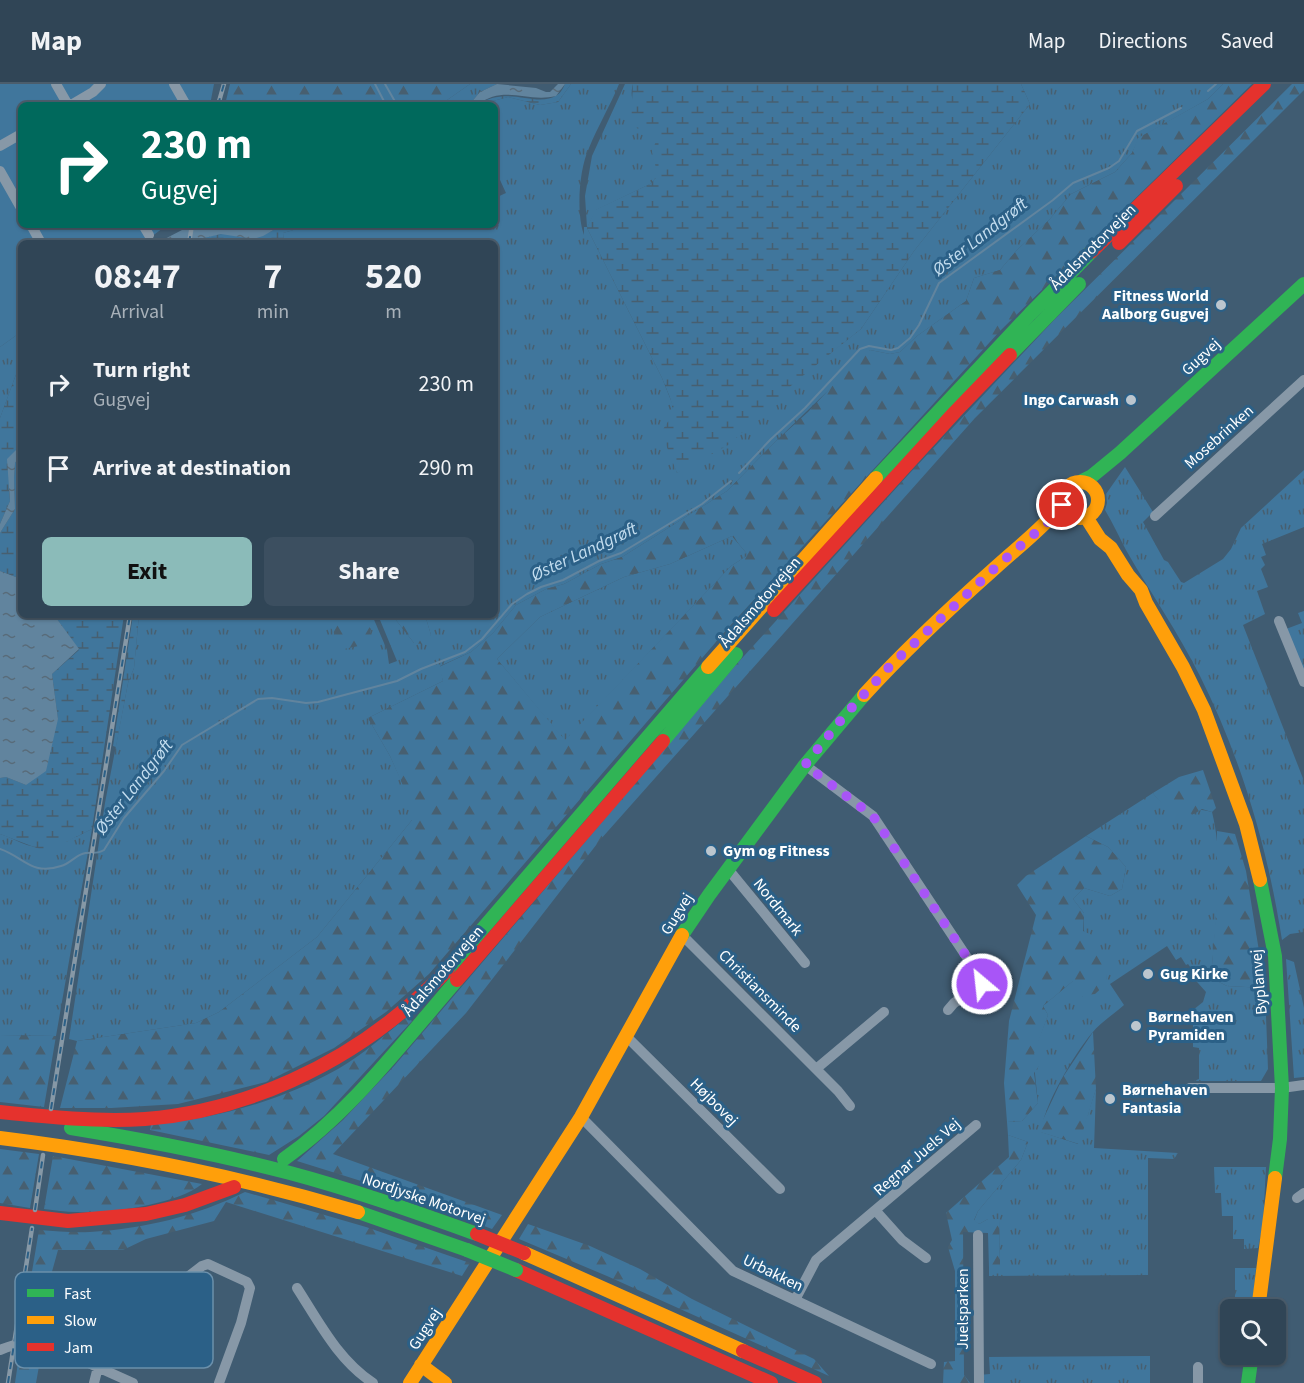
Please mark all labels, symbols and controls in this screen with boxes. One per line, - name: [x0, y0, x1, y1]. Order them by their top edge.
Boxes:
- text: Map: [30, 21, 82, 61]
- text: Map: [1028, 26, 1066, 56]
- text: Directions: [1099, 26, 1187, 56]
- text: Saved: [1220, 26, 1274, 56]
- text: 230 m: [141, 115, 252, 175]
- icon: right: [42, 126, 120, 204]
- text: Gugvej: [141, 171, 218, 210]
- water label: Øster Landgrøft: [926, 191, 1033, 283]
- street label: Ådalsmotorvejen: [1045, 199, 1141, 295]
- text: 08:47: [94, 251, 181, 302]
- text: 7: [263, 251, 282, 302]
- text: 520: [365, 251, 422, 302]
- place label: Fitness World Aalborg Gugvej: [1101, 285, 1209, 325]
- text: Arrival: [110, 298, 164, 326]
- text: min: [257, 298, 289, 326]
- text: m: [385, 298, 402, 326]
- marker: Fitness World Aalborg Gugvej: [1214, 298, 1228, 312]
- street label: Gugvej: [1177, 333, 1225, 381]
- text: Turn right: [93, 354, 190, 386]
- icon: right: [42, 368, 75, 401]
- text: 230 m: [419, 368, 474, 400]
- text: Gugvej: [93, 386, 150, 414]
- place label: Ingo Carwash: [1024, 389, 1119, 411]
- marker: Ingo Carwash: [1124, 393, 1138, 407]
- street label: Mosebrinken: [1180, 400, 1258, 474]
- icon: arrive: [42, 452, 75, 485]
- text: Arrive at destination: [93, 452, 291, 484]
- text: 290 m: [419, 452, 474, 484]
- pin: [1036, 479, 1087, 530]
- icon: arrive: [1045, 488, 1078, 521]
- water label: Øster Landgrøft: [526, 516, 642, 588]
- button: Exit: [42, 537, 252, 606]
- button: Share: [264, 537, 474, 606]
- street label: Ådalsmotorvejen: [714, 552, 806, 652]
- water label: Øster Landgrøft: [88, 734, 180, 841]
- place label: Gym og Fitness: [723, 840, 830, 862]
- marker: Gym og Fitness: [704, 844, 718, 858]
- street label: Nordmark: [748, 874, 808, 940]
- street label: Gugvej: [656, 889, 698, 939]
- street label: Ådalsmotorvejen: [397, 921, 489, 1021]
- street label: Christiansminde: [714, 945, 806, 1037]
- street label: Byplanvej: [1245, 948, 1273, 1016]
- position arrow: [950, 952, 1014, 1016]
- place label: Gug Kirke: [1160, 963, 1228, 985]
- marker: Gug Kirke: [1141, 967, 1155, 981]
- place label: Børnehaven Pyramiden: [1148, 1006, 1234, 1046]
- marker: Børnehaven Pyramiden: [1129, 1019, 1143, 1033]
- street label: Højbovej: [685, 1073, 743, 1131]
- place label: Børnehaven Fantasia: [1122, 1079, 1208, 1119]
- marker: Børnehaven Fantasia: [1103, 1092, 1117, 1106]
- street label: Regnar Juels Vej: [869, 1113, 965, 1201]
- street label: Nordjyske Motorvej: [359, 1168, 489, 1230]
- street label: Urbakken: [739, 1249, 807, 1297]
- street label: Juelsparken: [952, 1268, 974, 1350]
- legend: [15, 1272, 213, 1368]
- text: Fast: [64, 1283, 92, 1305]
- map controls: [1220, 1299, 1286, 1365]
- button: search: [1220, 1299, 1286, 1365]
- street label: Gugvej: [403, 1304, 447, 1354]
- text: Slow: [64, 1310, 97, 1332]
- text: Jam: [64, 1337, 93, 1359]

